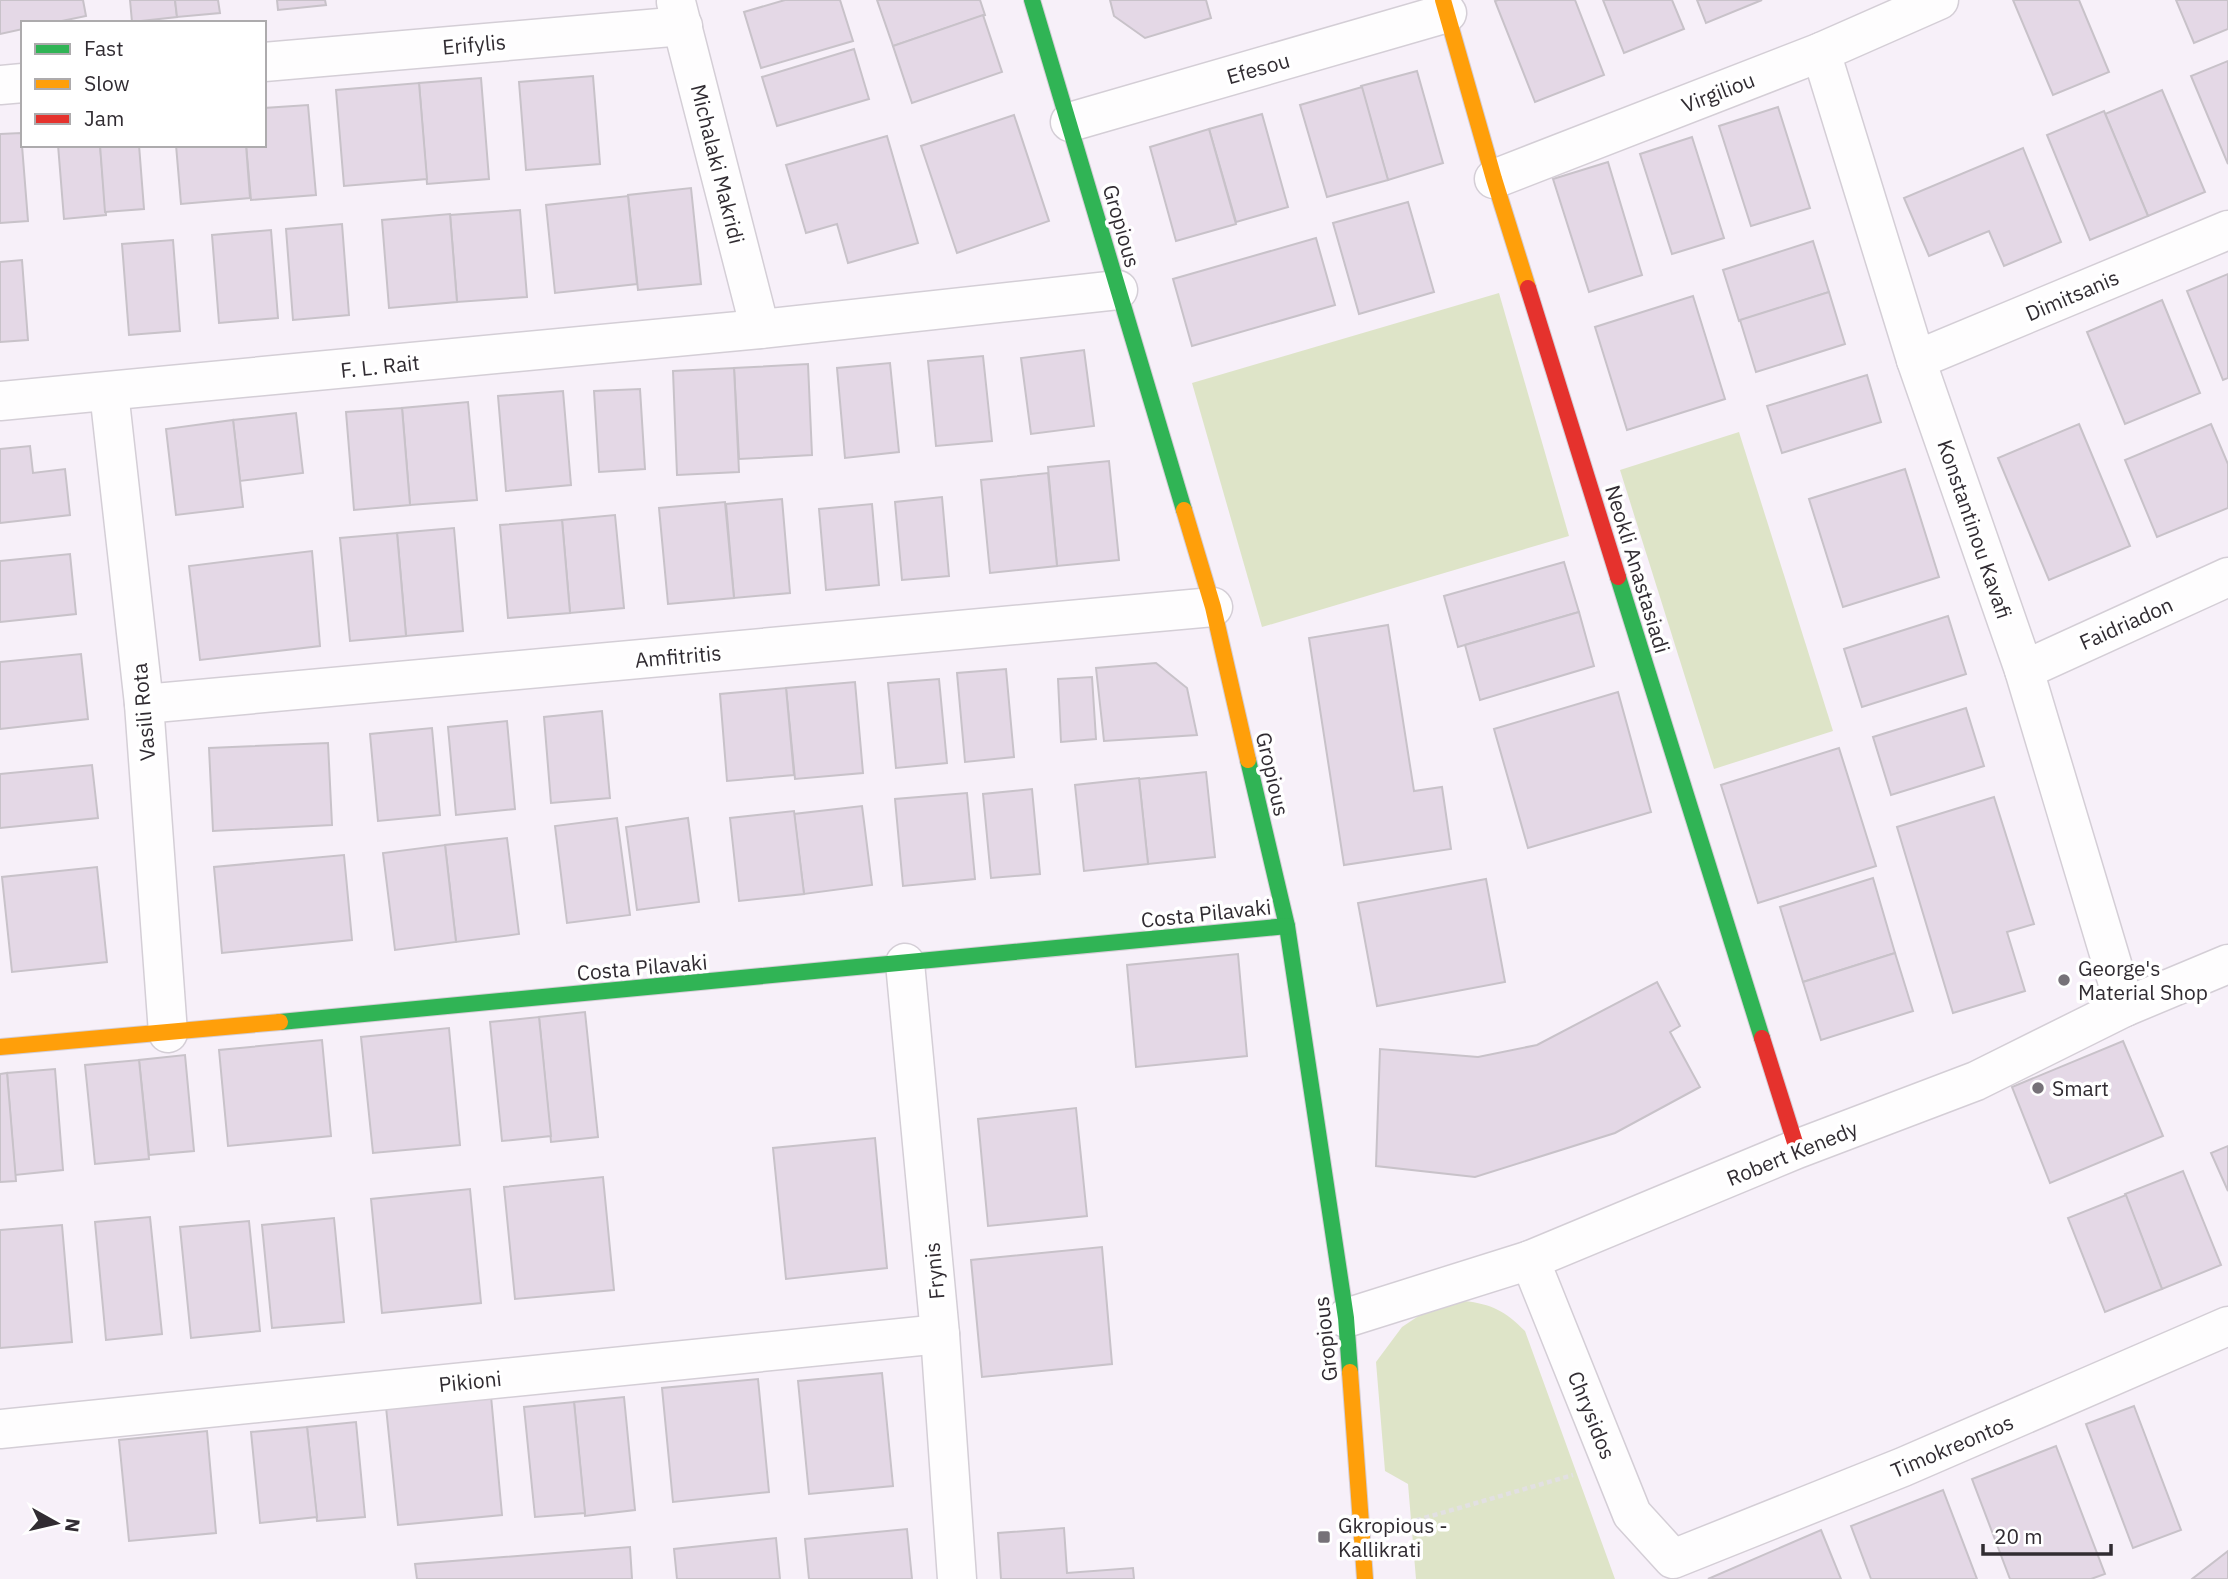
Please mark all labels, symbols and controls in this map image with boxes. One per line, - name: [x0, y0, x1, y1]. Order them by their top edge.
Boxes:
- legend: [21, 21, 266, 147]
- street label: Erifylis: [441, 27, 507, 61]
- text: Fast: [84, 34, 124, 62]
- street label: Efesou: [1223, 46, 1293, 90]
- street label: Virgiliou: [1677, 65, 1759, 119]
- text: Slow: [84, 69, 130, 97]
- street label: Michalaki Makridi: [685, 81, 751, 247]
- text: Jam: [84, 104, 124, 132]
- street label: Gropious: [1097, 181, 1147, 271]
- street label: Dimitsanis: [2021, 263, 2123, 327]
- street label: F. L. Rait: [339, 348, 421, 384]
- street label: Konstantinou Kavafi: [1931, 436, 2019, 622]
- street label: Neokli Anastasiadi: [1599, 481, 1677, 657]
- street label: Faidriadon: [2075, 590, 2177, 656]
- street label: Amfitritis: [633, 638, 723, 674]
- street label: Vasili Rota: [125, 662, 161, 762]
- street label: Gropious: [1250, 729, 1296, 819]
- street label: Costa Pilavaki: [1139, 892, 1273, 934]
- street label: Costa Pilavaki: [576, 947, 708, 987]
- place label: George's Material Shop: [2078, 954, 2208, 1006]
- marker: George's Material Shop: [2056, 972, 2072, 988]
- place label: Smart: [2052, 1074, 2109, 1102]
- marker: Smart: [2030, 1080, 2046, 1096]
- street label: Robert Kenedy: [1722, 1114, 1862, 1192]
- street label: Frynis: [918, 1241, 950, 1301]
- street label: Gropious: [1307, 1295, 1343, 1383]
- street label: Pikioni: [437, 1364, 503, 1398]
- street label: Chrysidos: [1562, 1367, 1622, 1463]
- street label: Timokreontos: [1886, 1408, 2018, 1484]
- north arrow: [21, 1488, 91, 1558]
- place label: Gkropious - Kallikrati: [1338, 1511, 1448, 1563]
- scale bar: [1983, 1512, 2111, 1556]
- text: N: [60, 1517, 86, 1534]
- text: 20 m: [1994, 1522, 2043, 1550]
- marker: Gkropious - Kallikrati: [1316, 1529, 1332, 1545]

